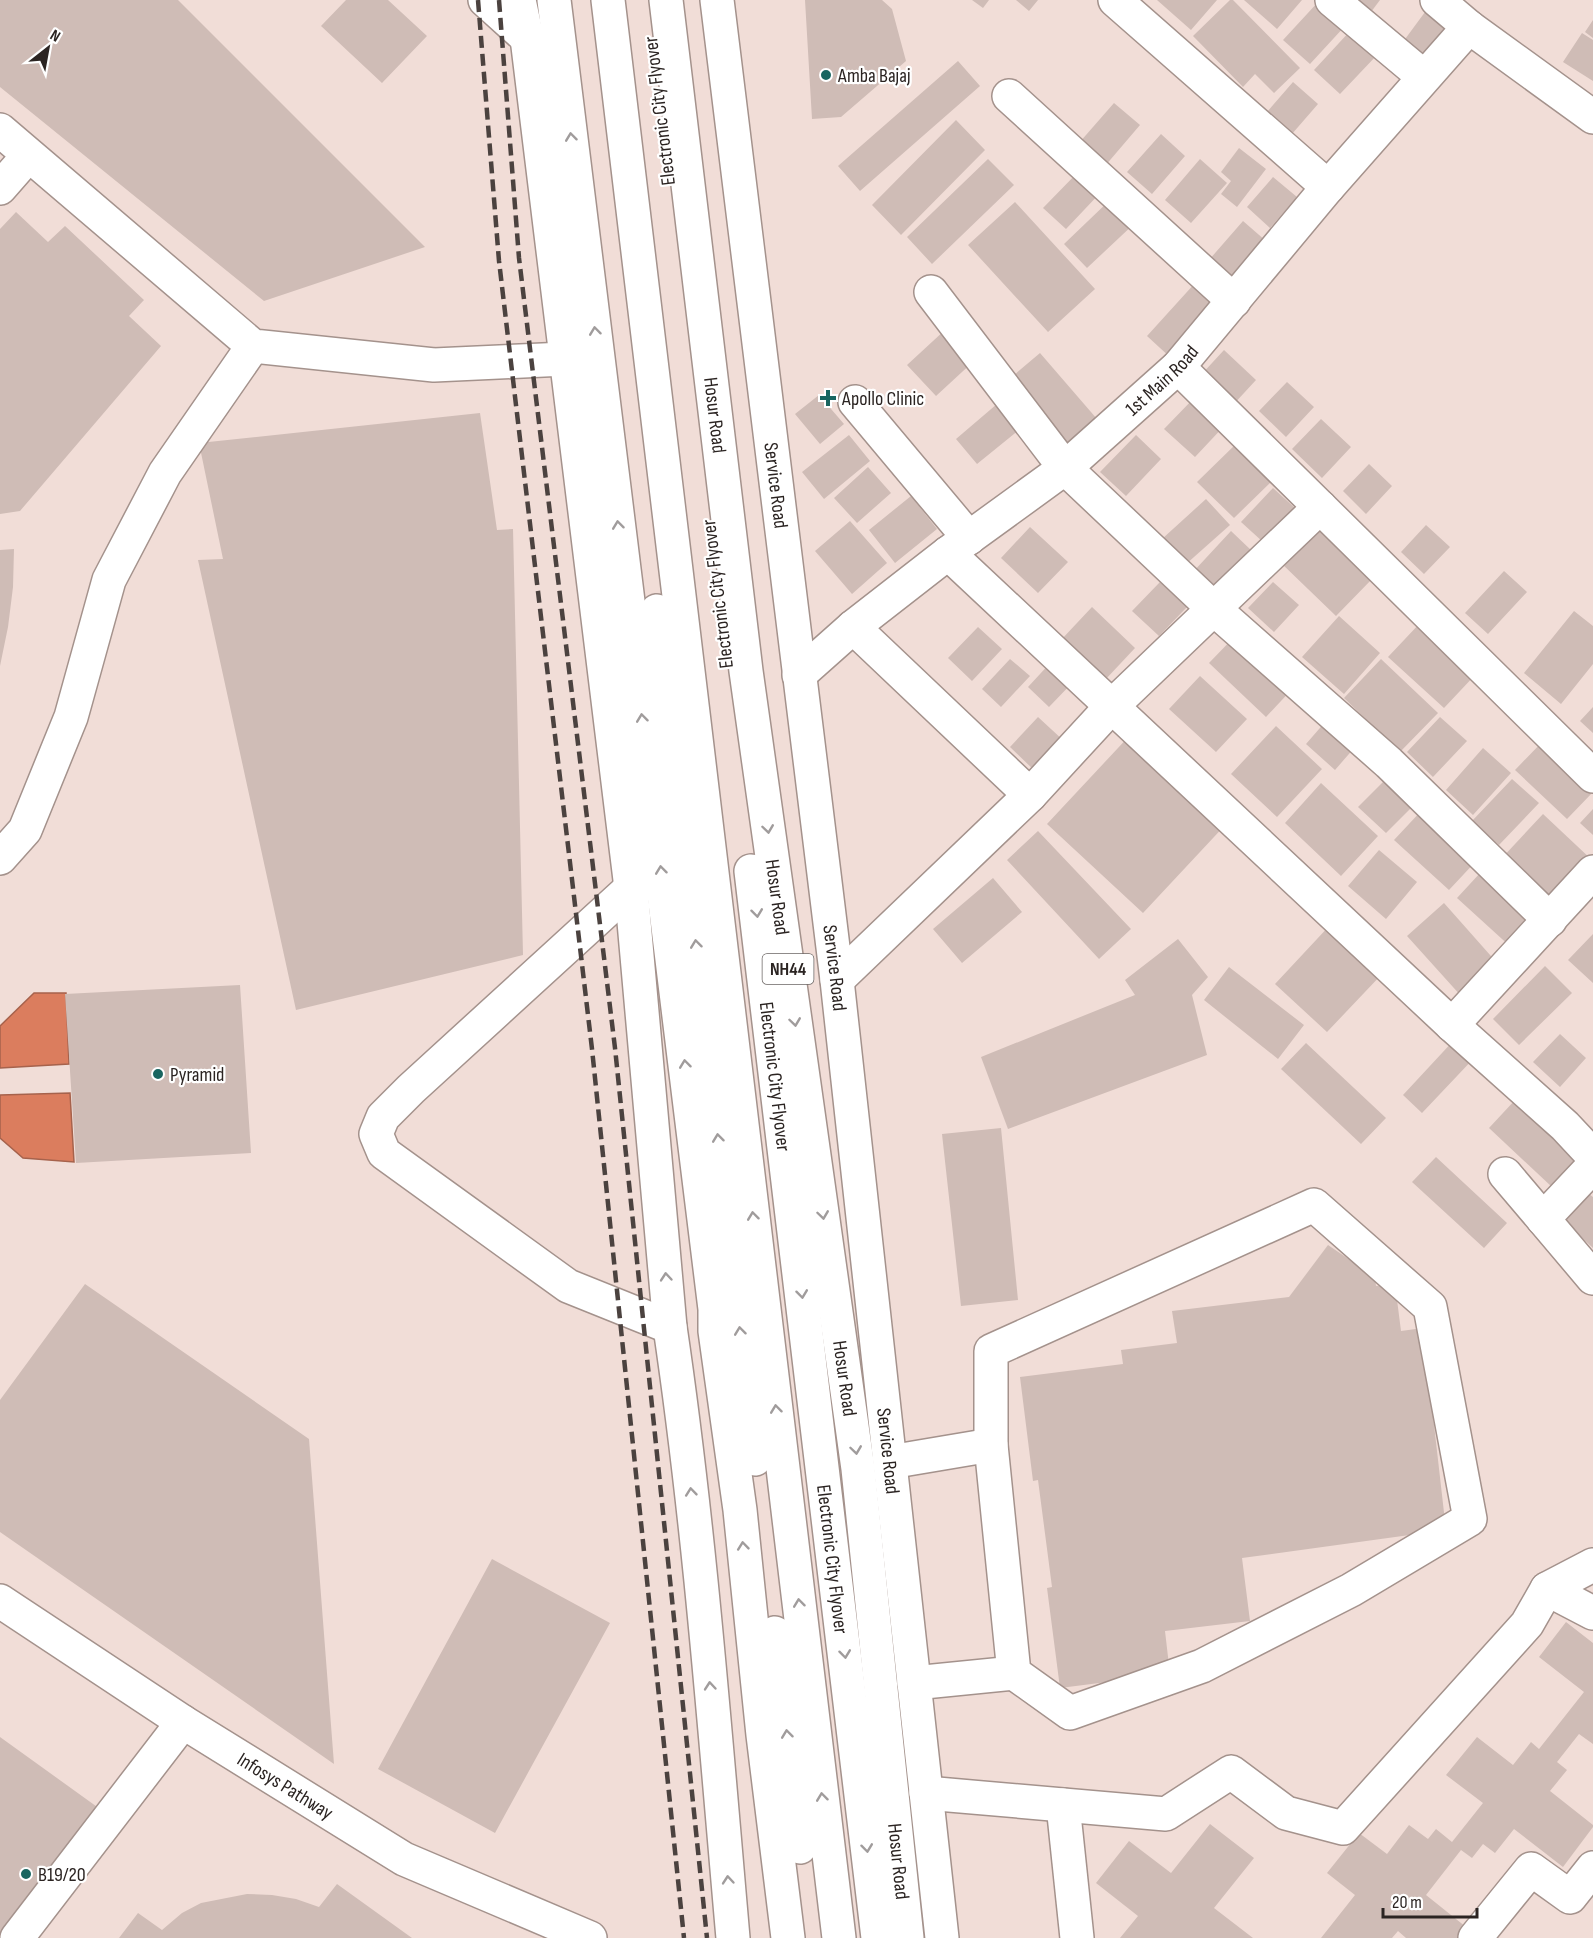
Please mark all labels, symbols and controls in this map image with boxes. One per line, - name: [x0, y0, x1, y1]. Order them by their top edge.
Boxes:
- north arrow: [18, 18, 78, 78]
- text: N: [46, 26, 64, 47]
- street label: Electronic City Flyover: [639, 35, 681, 187]
- place label: Amba Bajaj: [837, 64, 910, 88]
- marker: Amba Bajaj: [819, 68, 833, 82]
- one-way arrow: [565, 133, 578, 142]
- one-way arrow: [589, 326, 601, 336]
- street label: 1st Main Road: [1121, 341, 1204, 421]
- street label: Hosur Road: [698, 376, 731, 454]
- place label: Apollo Clinic: [841, 387, 924, 411]
- marker: Apollo Clinic: [819, 389, 837, 407]
- street label: Service Road: [758, 441, 793, 530]
- street label: Electronic City Flyover: [697, 518, 739, 670]
- one-way arrow: [613, 520, 625, 529]
- one-way arrow: [636, 714, 649, 723]
- one-way arrow: [761, 825, 774, 834]
- street label: Hosur Road: [760, 858, 794, 937]
- one-way arrow: [655, 865, 668, 875]
- one-way arrow: [750, 908, 762, 917]
- street label: Service Road: [817, 924, 851, 1012]
- one-way arrow: [690, 939, 703, 949]
- road number: NH44: [762, 954, 814, 984]
- street label: Electronic City Flyover: [754, 1001, 795, 1153]
- one-way arrow: [789, 1018, 801, 1027]
- one-way arrow: [679, 1059, 691, 1068]
- place label: Pyramid: [170, 1063, 224, 1087]
- marker: Pyramid: [151, 1067, 165, 1081]
- one-way arrow: [712, 1133, 725, 1142]
- one-way arrow: [747, 1211, 759, 1220]
- one-way arrow: [816, 1211, 828, 1220]
- one-way arrow: [660, 1273, 673, 1282]
- one-way arrow: [795, 1289, 808, 1299]
- one-way arrow: [735, 1327, 747, 1336]
- street label: Hosur Road: [827, 1339, 861, 1418]
- one-way arrow: [770, 1405, 783, 1414]
- street label: Service Road: [871, 1407, 904, 1495]
- one-way arrow: [849, 1445, 861, 1455]
- street label: Electronic City Flyover: [811, 1483, 853, 1635]
- one-way arrow: [685, 1487, 698, 1496]
- one-way arrow: [737, 1542, 750, 1551]
- one-way arrow: [793, 1598, 806, 1607]
- one-way arrow: [838, 1650, 851, 1659]
- one-way arrow: [704, 1681, 717, 1690]
- one-way arrow: [781, 1729, 793, 1738]
- street label: Infosys Pathway: [233, 1748, 338, 1825]
- one-way arrow: [816, 1792, 829, 1801]
- street label: Hosur Road: [882, 1822, 914, 1901]
- one-way arrow: [861, 1844, 873, 1853]
- place label: B19/20: [38, 1863, 86, 1887]
- marker: B19/20: [19, 1867, 33, 1881]
- one-way arrow: [722, 1875, 735, 1884]
- scale bar: [1383, 1881, 1478, 1919]
- text: 20 m: [1392, 1892, 1422, 1913]

